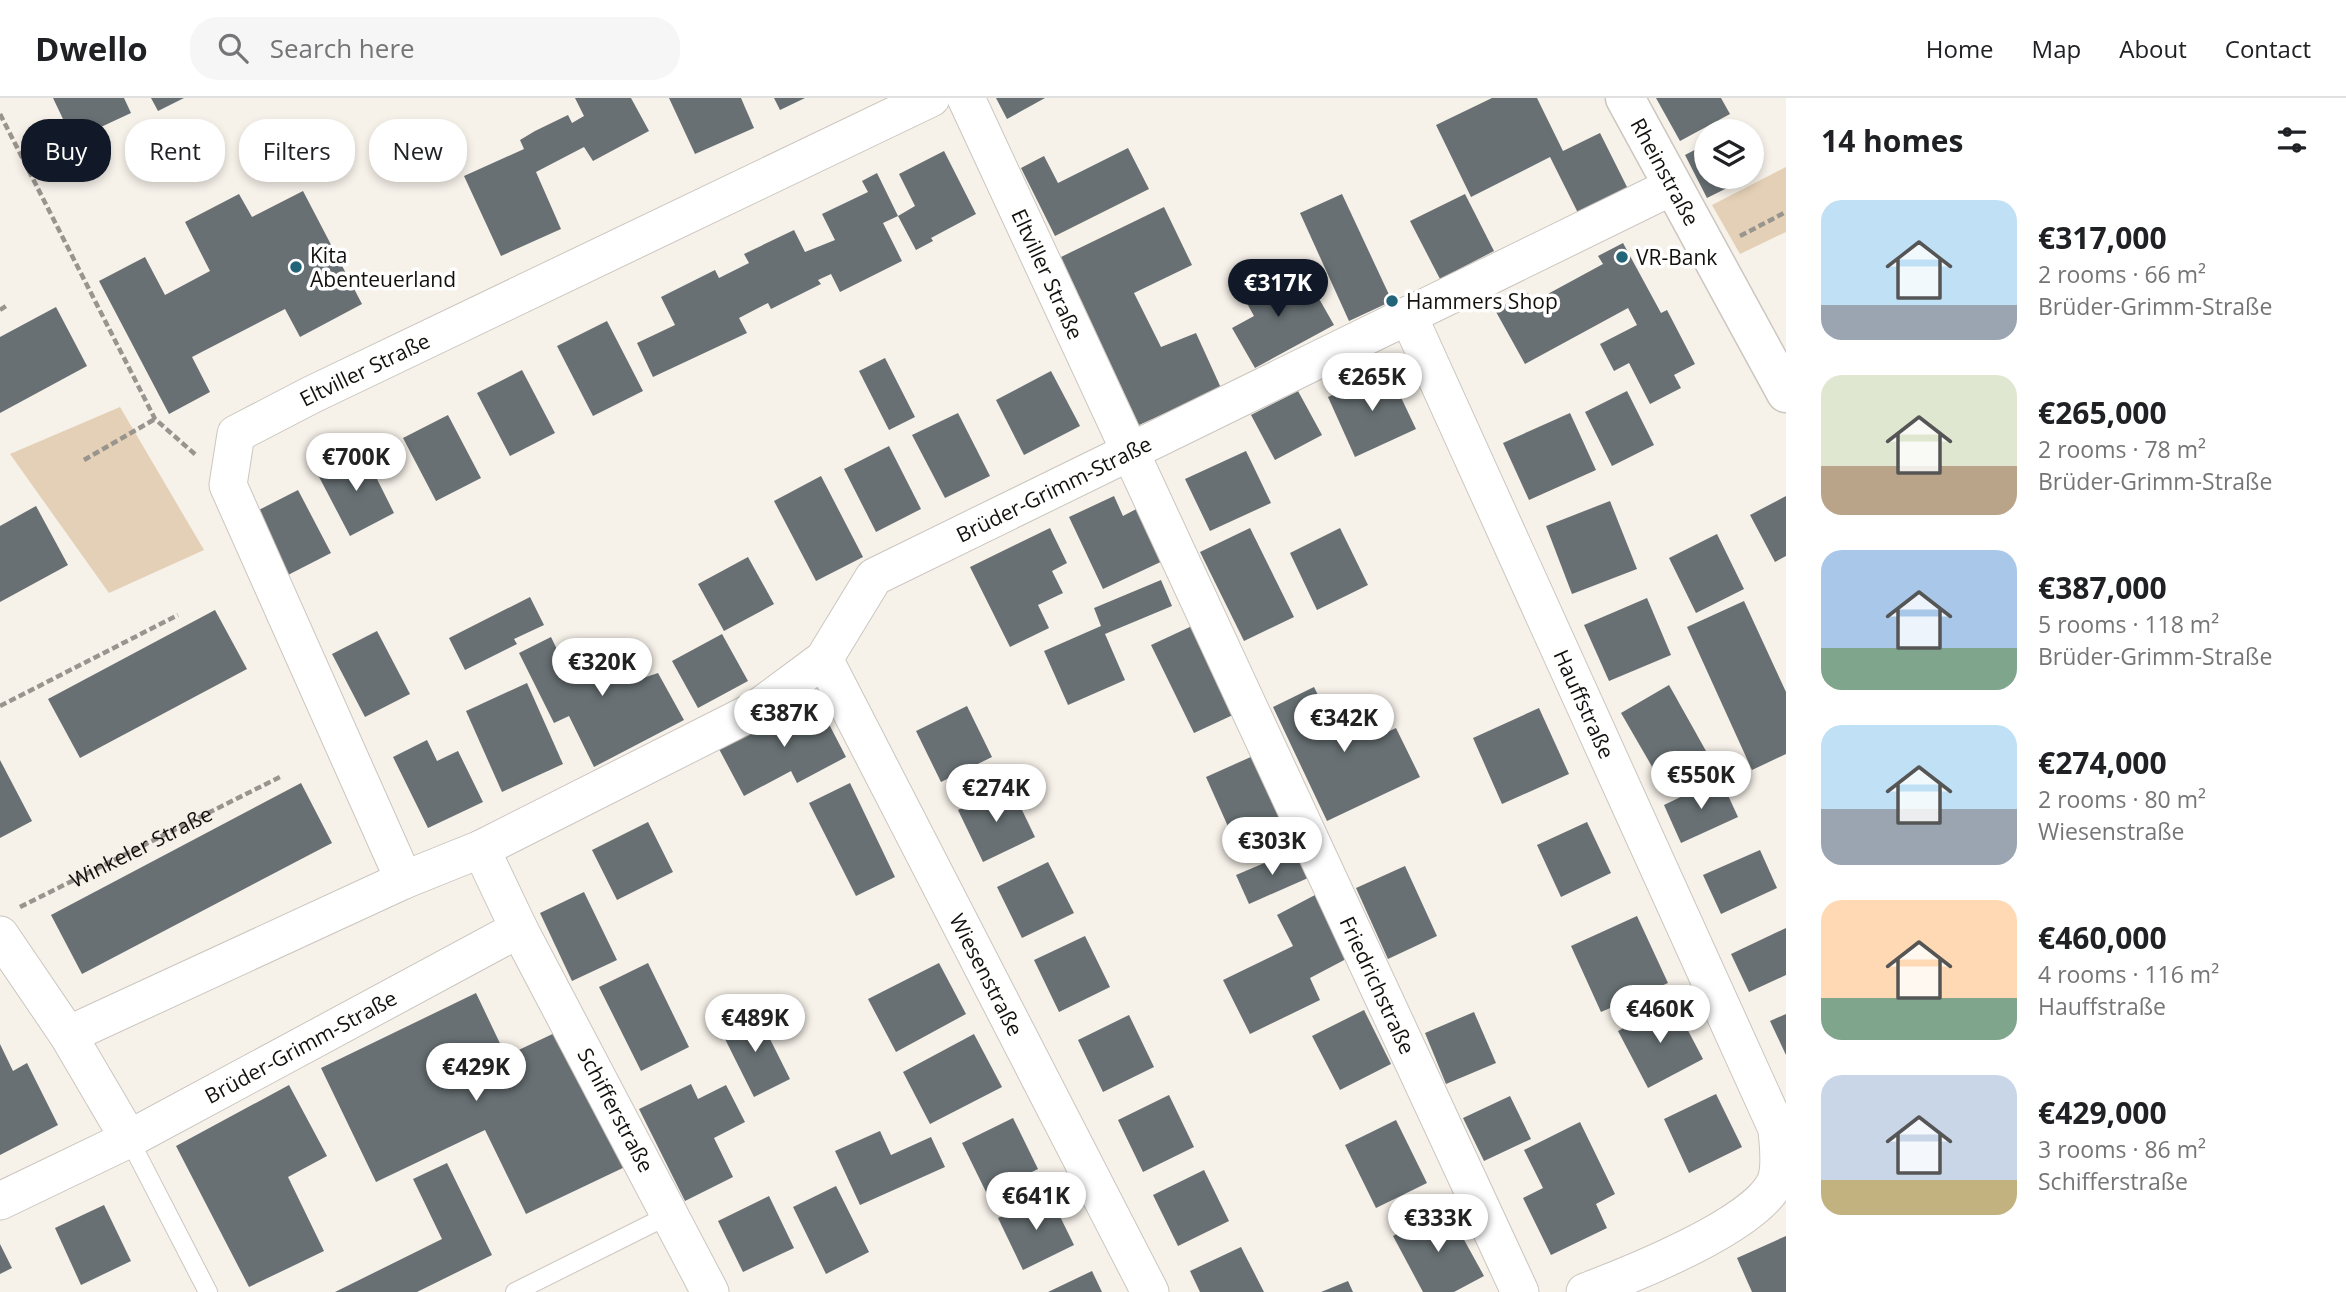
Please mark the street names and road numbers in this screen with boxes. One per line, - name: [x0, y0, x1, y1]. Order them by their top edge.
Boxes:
- street label: Rheinstraße: [1625, 113, 1706, 230]
- street label: Eltviller Straße: [1005, 204, 1090, 344]
- street label: Eltviller Straße: [295, 326, 434, 413]
- street label: Brüder-Grimm-Straße: [951, 429, 1156, 549]
- street label: Hauffstraße: [1547, 645, 1621, 763]
- street label: Winkeler Straße: [65, 799, 217, 894]
- street label: Wiesenstraße: [943, 909, 1030, 1041]
- street label: Friedrichstraße: [1334, 912, 1422, 1059]
- street label: Brüder-Grimm-Straße: [200, 984, 401, 1110]
- street label: Schifferstraße: [572, 1043, 660, 1177]

